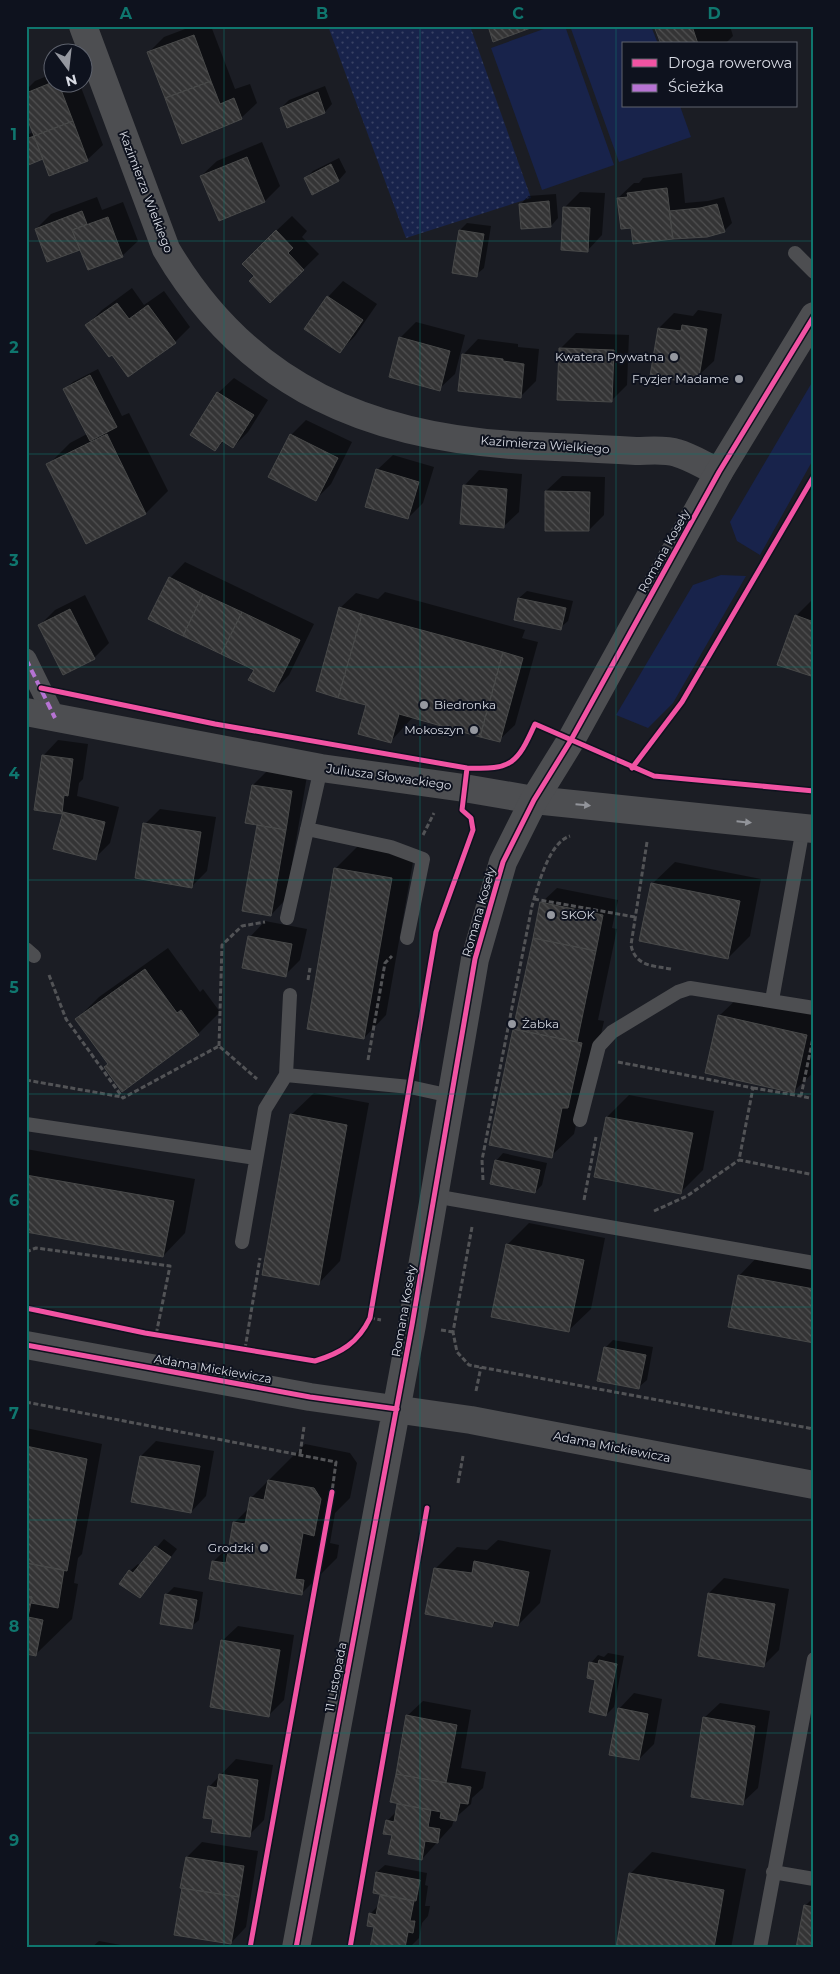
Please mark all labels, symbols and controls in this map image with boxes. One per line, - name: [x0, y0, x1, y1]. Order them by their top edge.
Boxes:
- text: A: [119, 4, 133, 23]
- text: B: [316, 4, 328, 23]
- text: C: [512, 4, 524, 23]
- text: D: [707, 4, 721, 23]
- north arrow: [42, 42, 92, 92]
- legend: [622, 42, 798, 108]
- text: Droga rowerowa: [668, 53, 792, 72]
- text: N: [64, 70, 79, 91]
- text: Ścieżka: [668, 77, 724, 96]
- text: 1: [11, 125, 17, 144]
- street label: Kazimierza Wielkiego: [116, 129, 177, 255]
- text: 2: [9, 338, 19, 357]
- place label: Kwatera Prywatna: [555, 349, 664, 364]
- marker: Kwatera Prywatna: [668, 351, 680, 363]
- place label: Fryzjer Madame: [632, 371, 729, 386]
- marker: Fryzjer Madame: [733, 373, 745, 385]
- street label: Kazimierza Wielkiego: [480, 433, 610, 456]
- street label: Romana Koseły: [634, 506, 693, 595]
- text: 3: [8, 551, 19, 570]
- place label: Biedronka: [434, 697, 496, 712]
- marker: Biedronka: [418, 699, 430, 711]
- place label: Mokoszyn: [404, 722, 464, 737]
- marker: Mokoszyn: [468, 724, 480, 736]
- street label: Juliusza Słowackiego: [324, 760, 453, 793]
- text: 4: [8, 764, 20, 783]
- one-way arrow: [575, 801, 591, 809]
- one-way arrow: [737, 818, 753, 826]
- street label: Romana Koseły: [458, 865, 499, 959]
- place label: SKOK: [561, 907, 596, 922]
- marker: SKOK: [545, 909, 557, 921]
- text: 5: [9, 978, 19, 997]
- place label: Żabka: [522, 1016, 559, 1031]
- marker: Żabka: [506, 1018, 518, 1030]
- text: 6: [9, 1191, 19, 1210]
- street label: Romana Koseły: [388, 1263, 419, 1358]
- street label: Adama Mickiewicza: [153, 1351, 273, 1386]
- text: 7: [9, 1404, 19, 1423]
- street label: Adama Mickiewicza: [552, 1428, 672, 1465]
- place label: Grodzki: [208, 1540, 254, 1555]
- marker: Grodzki: [258, 1542, 270, 1554]
- text: 8: [9, 1617, 19, 1636]
- street label: 11 Listopada: [321, 1641, 350, 1713]
- text: 9: [9, 1831, 19, 1850]

